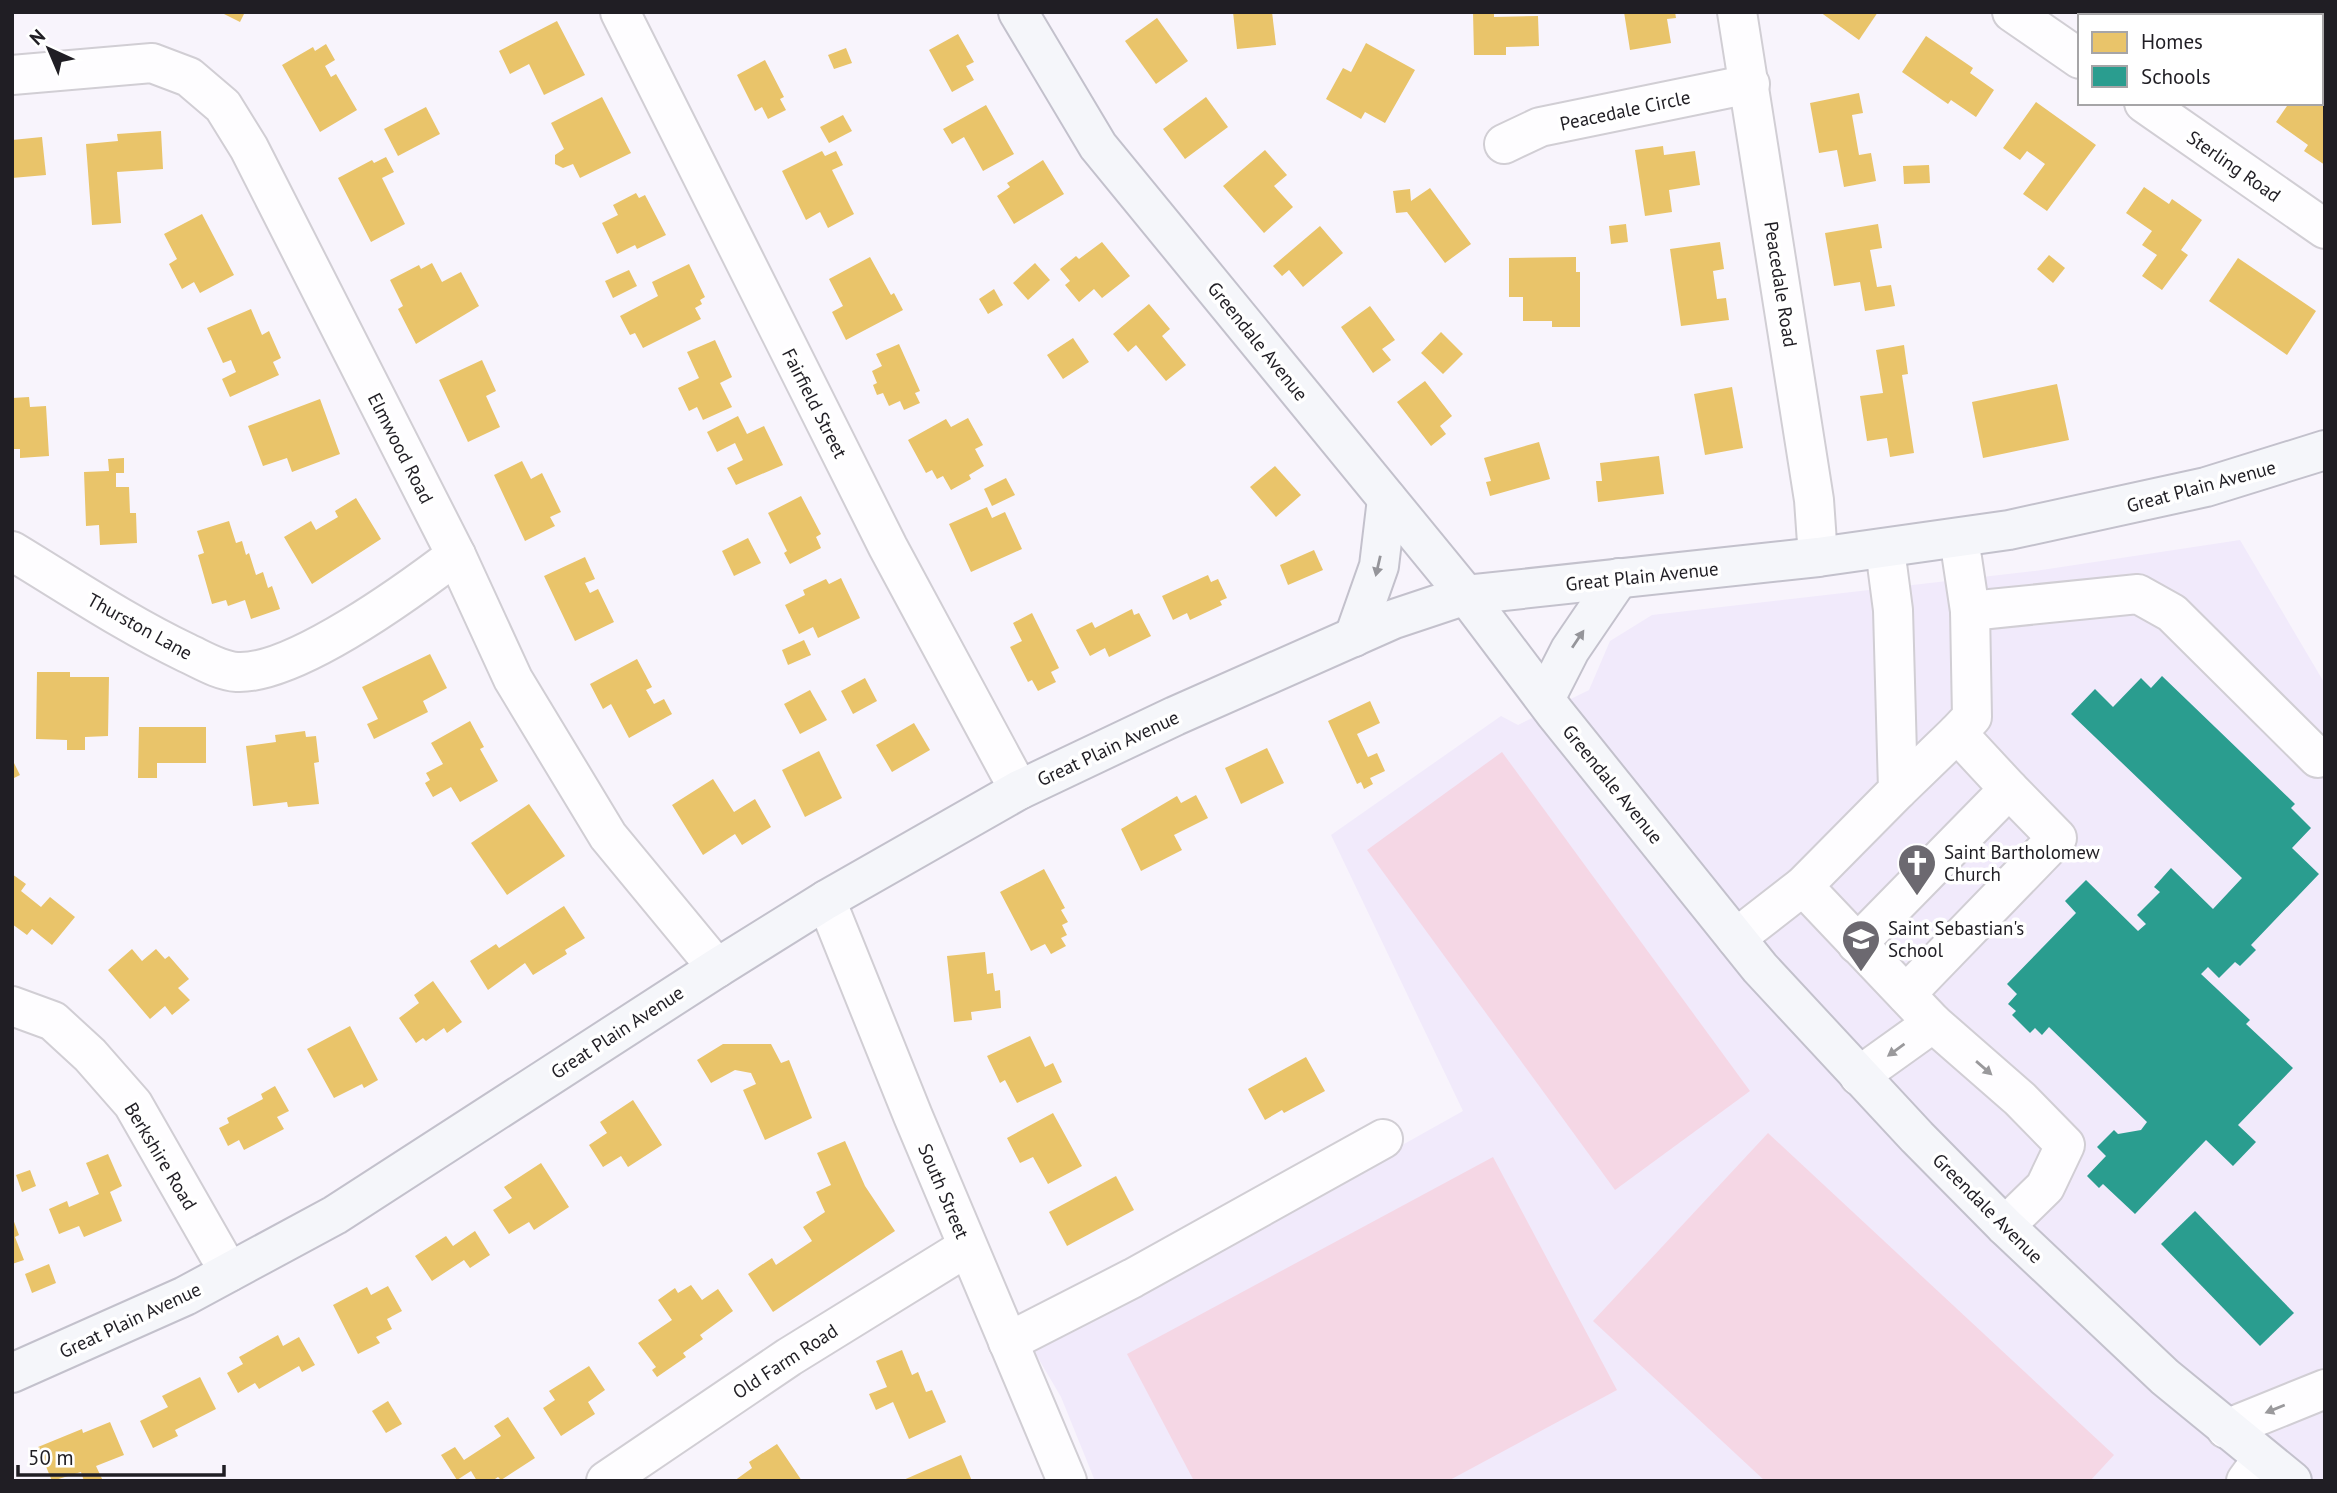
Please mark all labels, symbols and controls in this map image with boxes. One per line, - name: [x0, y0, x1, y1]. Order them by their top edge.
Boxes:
- north arrow: [14, 14, 84, 84]
- legend: [2078, 14, 2323, 105]
- text: N: [24, 24, 50, 50]
- text: Homes: [2141, 28, 2203, 55]
- text: Schools: [2141, 63, 2211, 90]
- street label: Peacedale Circle: [1558, 84, 1692, 136]
- street label: Sterling Road: [2182, 125, 2286, 207]
- street label: Peacedale Road: [1759, 219, 1803, 349]
- street label: Greendale Avenue: [1203, 277, 1313, 405]
- street label: Fairfield Street: [777, 344, 853, 462]
- street label: Elmwood Road: [363, 389, 439, 507]
- street label: Great Plain Avenue: [2124, 455, 2278, 517]
- one-way arrow: [1372, 555, 1383, 577]
- street label: Great Plain Avenue: [1564, 556, 1720, 596]
- street label: Thurston Lane: [83, 587, 197, 665]
- one-way arrow: [1571, 630, 1585, 648]
- street label: Great Plain Avenue: [1033, 705, 1183, 791]
- street label: Greendale Avenue: [1558, 720, 1668, 848]
- place label: Saint Bartholomew Church: [1944, 840, 2100, 886]
- church icon: Saint Bartholomew Church: [1896, 842, 1938, 897]
- place label: Saint Sebastian's School: [1888, 916, 2024, 962]
- school or university icon: Saint Sebastian's School: [1840, 918, 1882, 973]
- street label: Great Plain Avenue: [546, 980, 688, 1084]
- one-way arrow: [1887, 1042, 1905, 1056]
- one-way arrow: [1976, 1060, 1993, 1075]
- street label: Berkshire Road: [120, 1098, 202, 1214]
- street label: South Street: [913, 1140, 975, 1243]
- street label: Greendale Avenue: [1928, 1148, 2048, 1268]
- street label: Great Plain Avenue: [55, 1277, 205, 1363]
- street label: Old Farm Road: [728, 1318, 842, 1404]
- one-way arrow: [2265, 1403, 2286, 1414]
- scale bar: [18, 1434, 224, 1478]
- text: 50 m: [28, 1444, 74, 1471]

